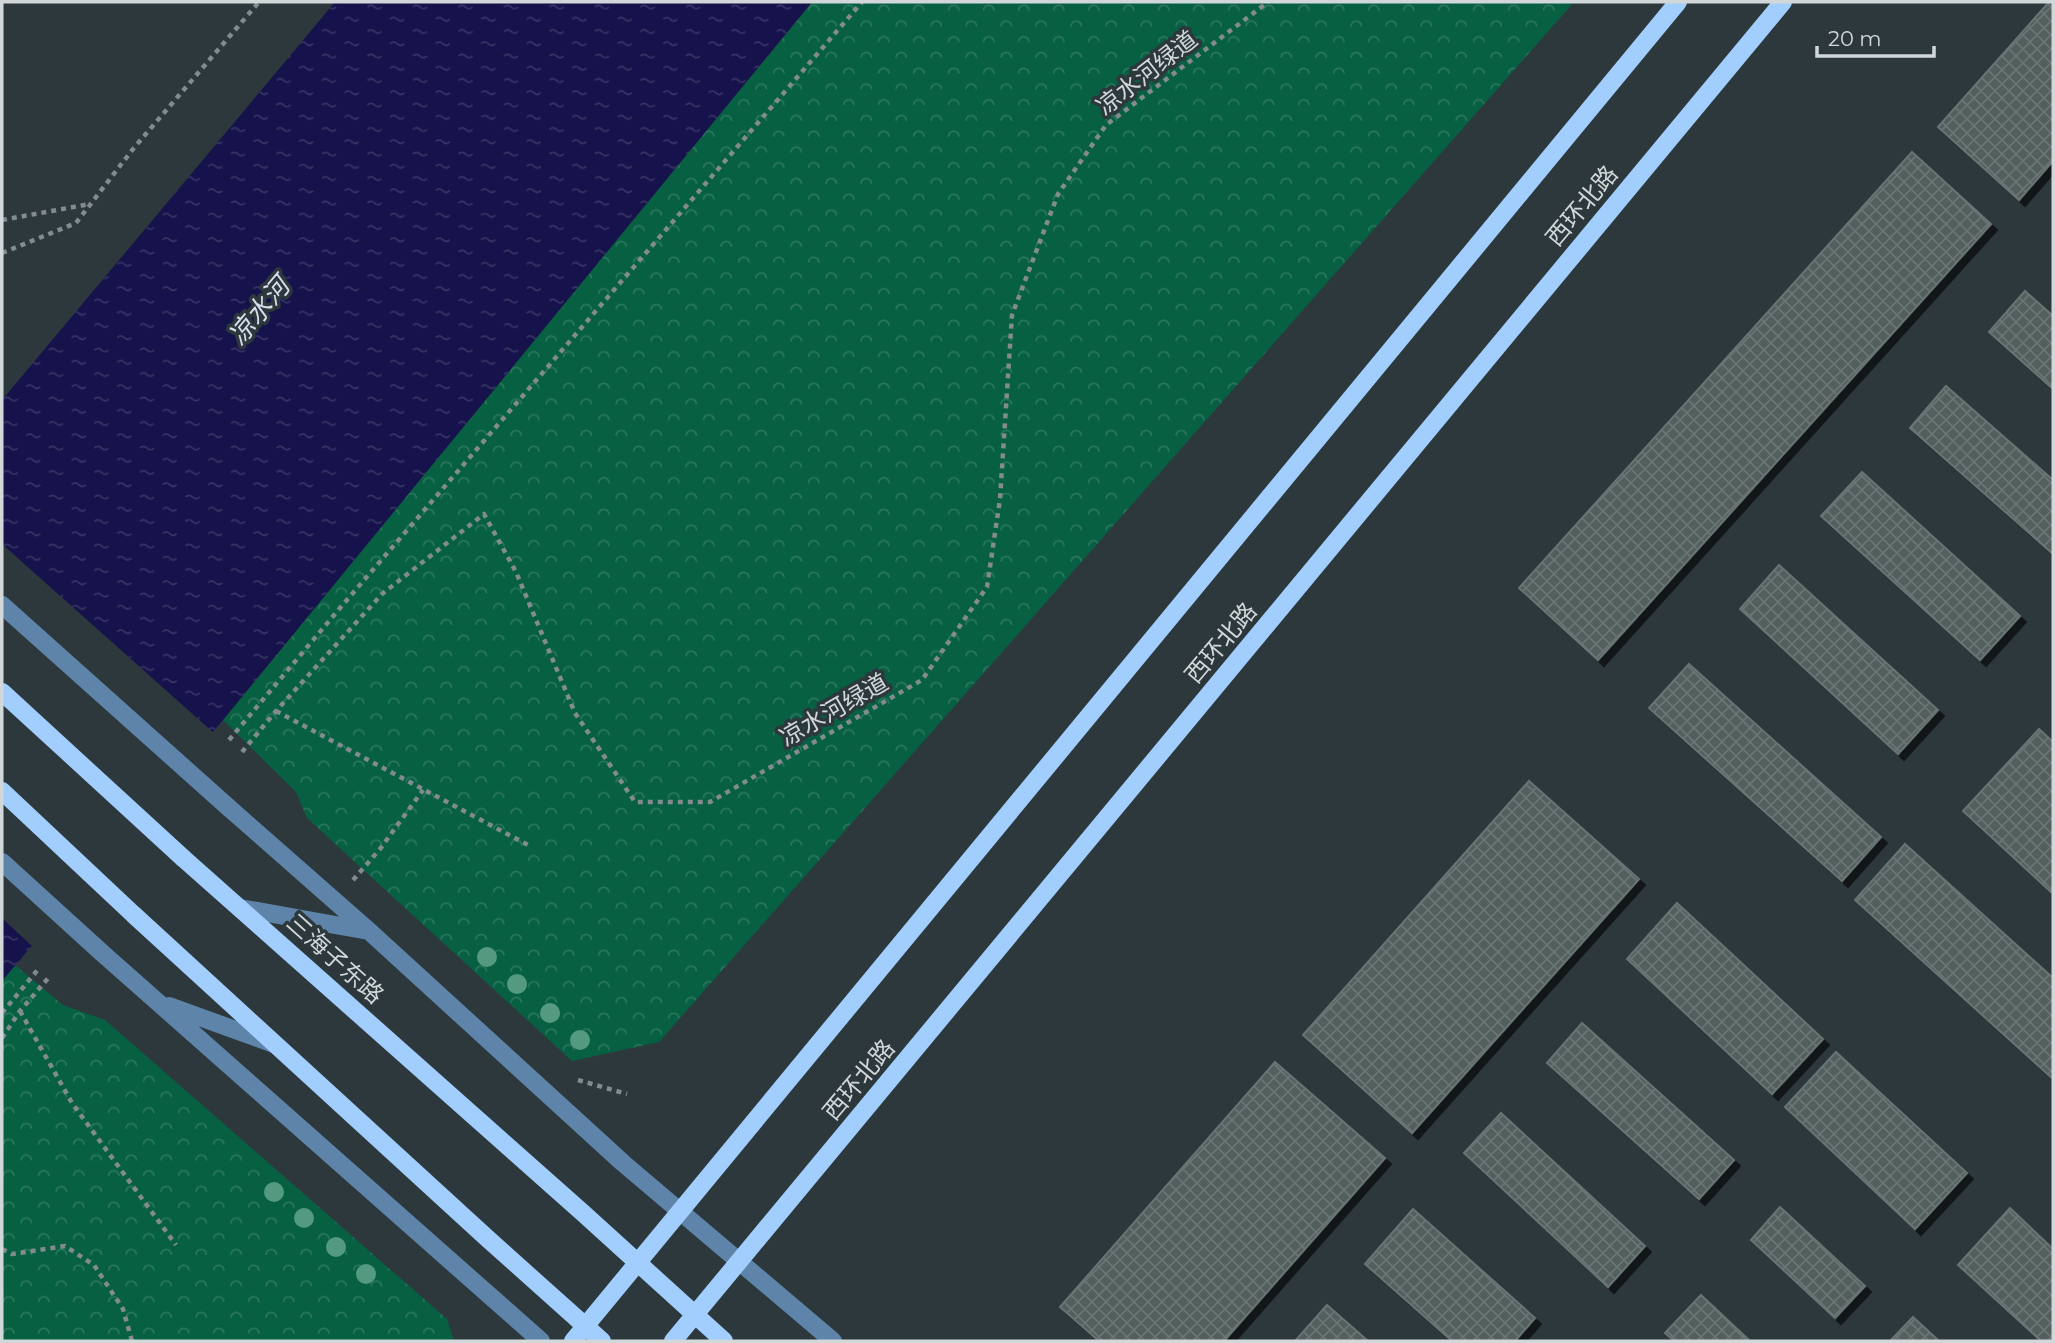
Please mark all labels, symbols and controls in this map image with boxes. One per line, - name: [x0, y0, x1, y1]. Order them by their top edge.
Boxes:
- scale bar: [1817, 14, 1934, 58]
- street label: 凉水河绿道: [1090, 24, 1203, 121]
- text: 20 m: [1828, 26, 1882, 51]
- street label: 西环北路: [1540, 160, 1624, 252]
- water label: 凉水河: [222, 267, 300, 351]
- street label: 西环北路: [1179, 597, 1263, 689]
- street label: 凉水河绿道: [775, 667, 893, 752]
- street label: 三海子东路: [281, 908, 390, 1010]
- street label: 西环北路: [817, 1034, 901, 1126]

